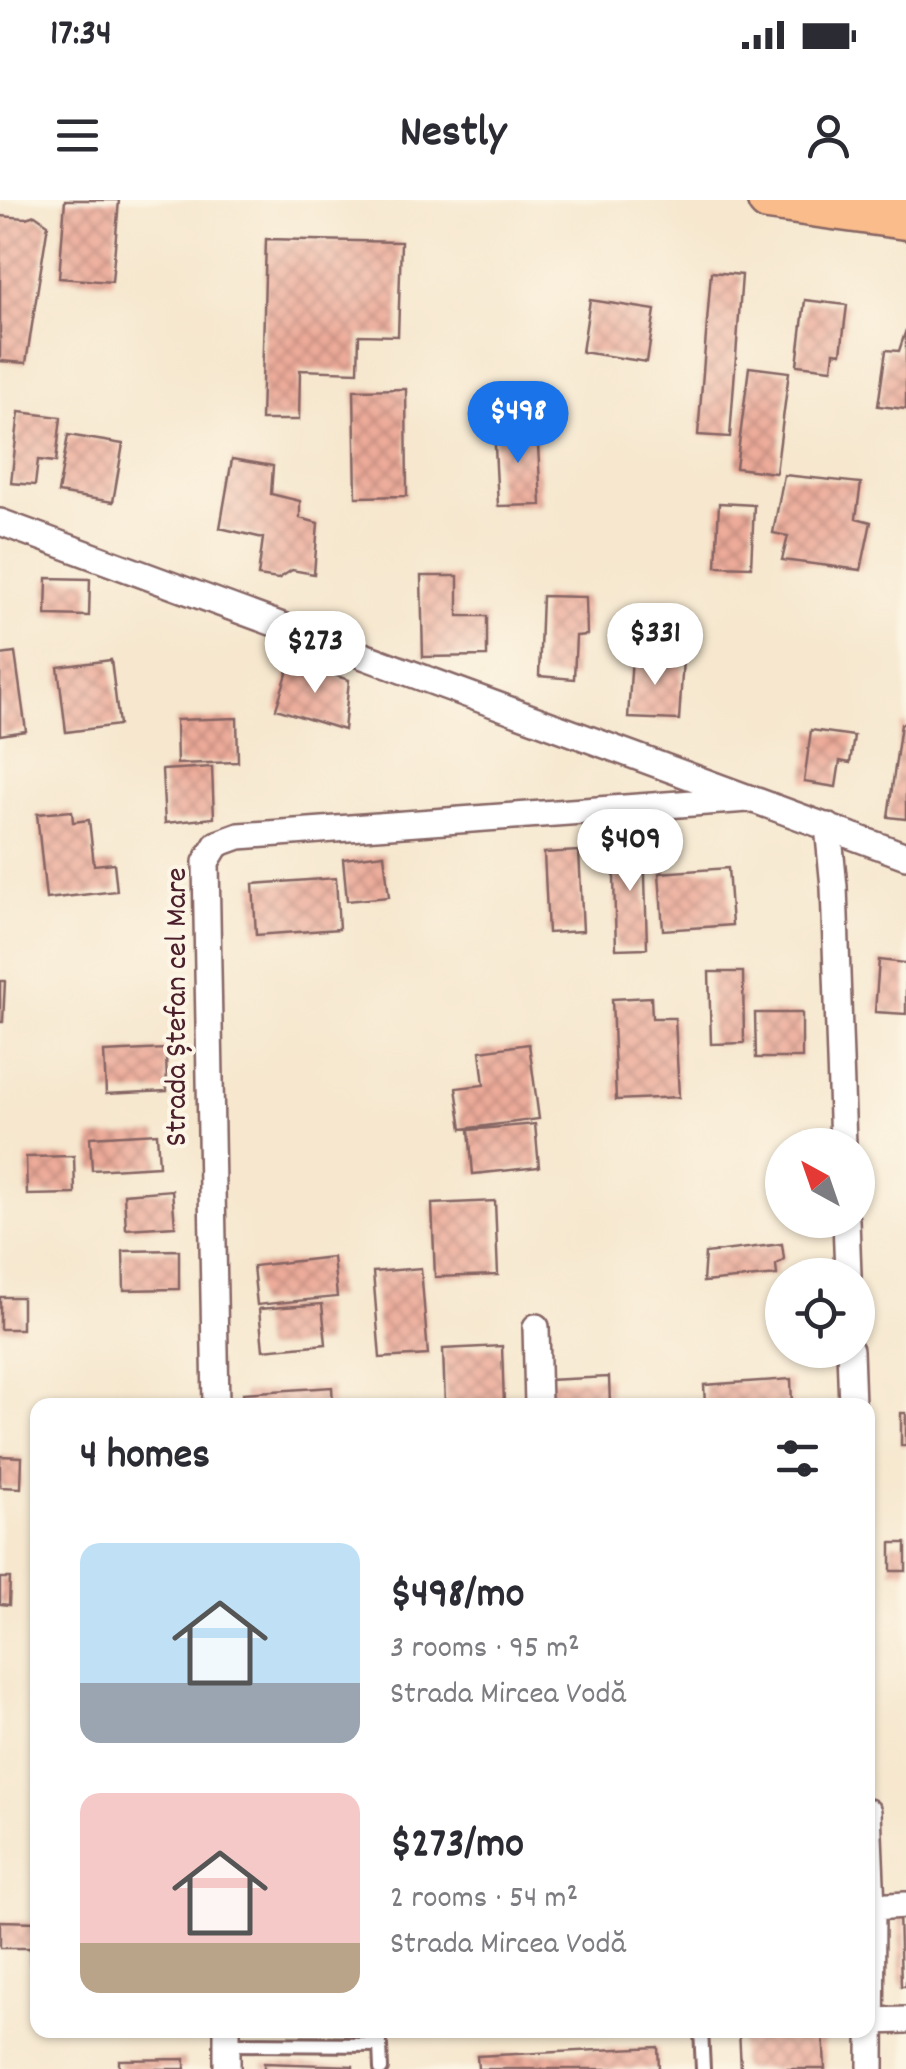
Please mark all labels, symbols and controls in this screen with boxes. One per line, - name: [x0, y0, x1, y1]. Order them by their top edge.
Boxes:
- text: 17:34: [50, 8, 112, 63]
- text: Nestly: [400, 103, 506, 167]
- icon: menu: [50, 108, 105, 163]
- icon: person: [801, 108, 856, 163]
- pin: $498: [459, 381, 577, 466]
- text: $498: [490, 390, 547, 436]
- pin: $331: [596, 603, 714, 688]
- pin: $273: [256, 611, 374, 696]
- text: $331: [629, 612, 681, 658]
- text: $273: [287, 620, 343, 666]
- pin: $409: [571, 809, 689, 894]
- text: $409: [599, 818, 661, 864]
- street label: Strada Ștefan cel Mare: [156, 867, 202, 1147]
- north arrow: [765, 1128, 875, 1238]
- map controls: [765, 1128, 875, 1368]
- button: locate: [765, 1258, 875, 1368]
- text: 4 homes: [80, 1428, 210, 1488]
- icon: filters: [770, 1431, 825, 1486]
- text: $498/mo: [390, 1567, 524, 1627]
- icon: home: [160, 1583, 280, 1703]
- text: 3 rooms · 95 m²: [390, 1627, 580, 1673]
- text: Strada Mircea Vodă: [390, 1673, 627, 1719]
- text: $273/mo: [390, 1817, 524, 1877]
- icon: home: [160, 1833, 280, 1953]
- text: 2 rooms · 54 m²: [390, 1877, 578, 1923]
- text: Strada Mircea Vodă: [390, 1923, 627, 1969]

